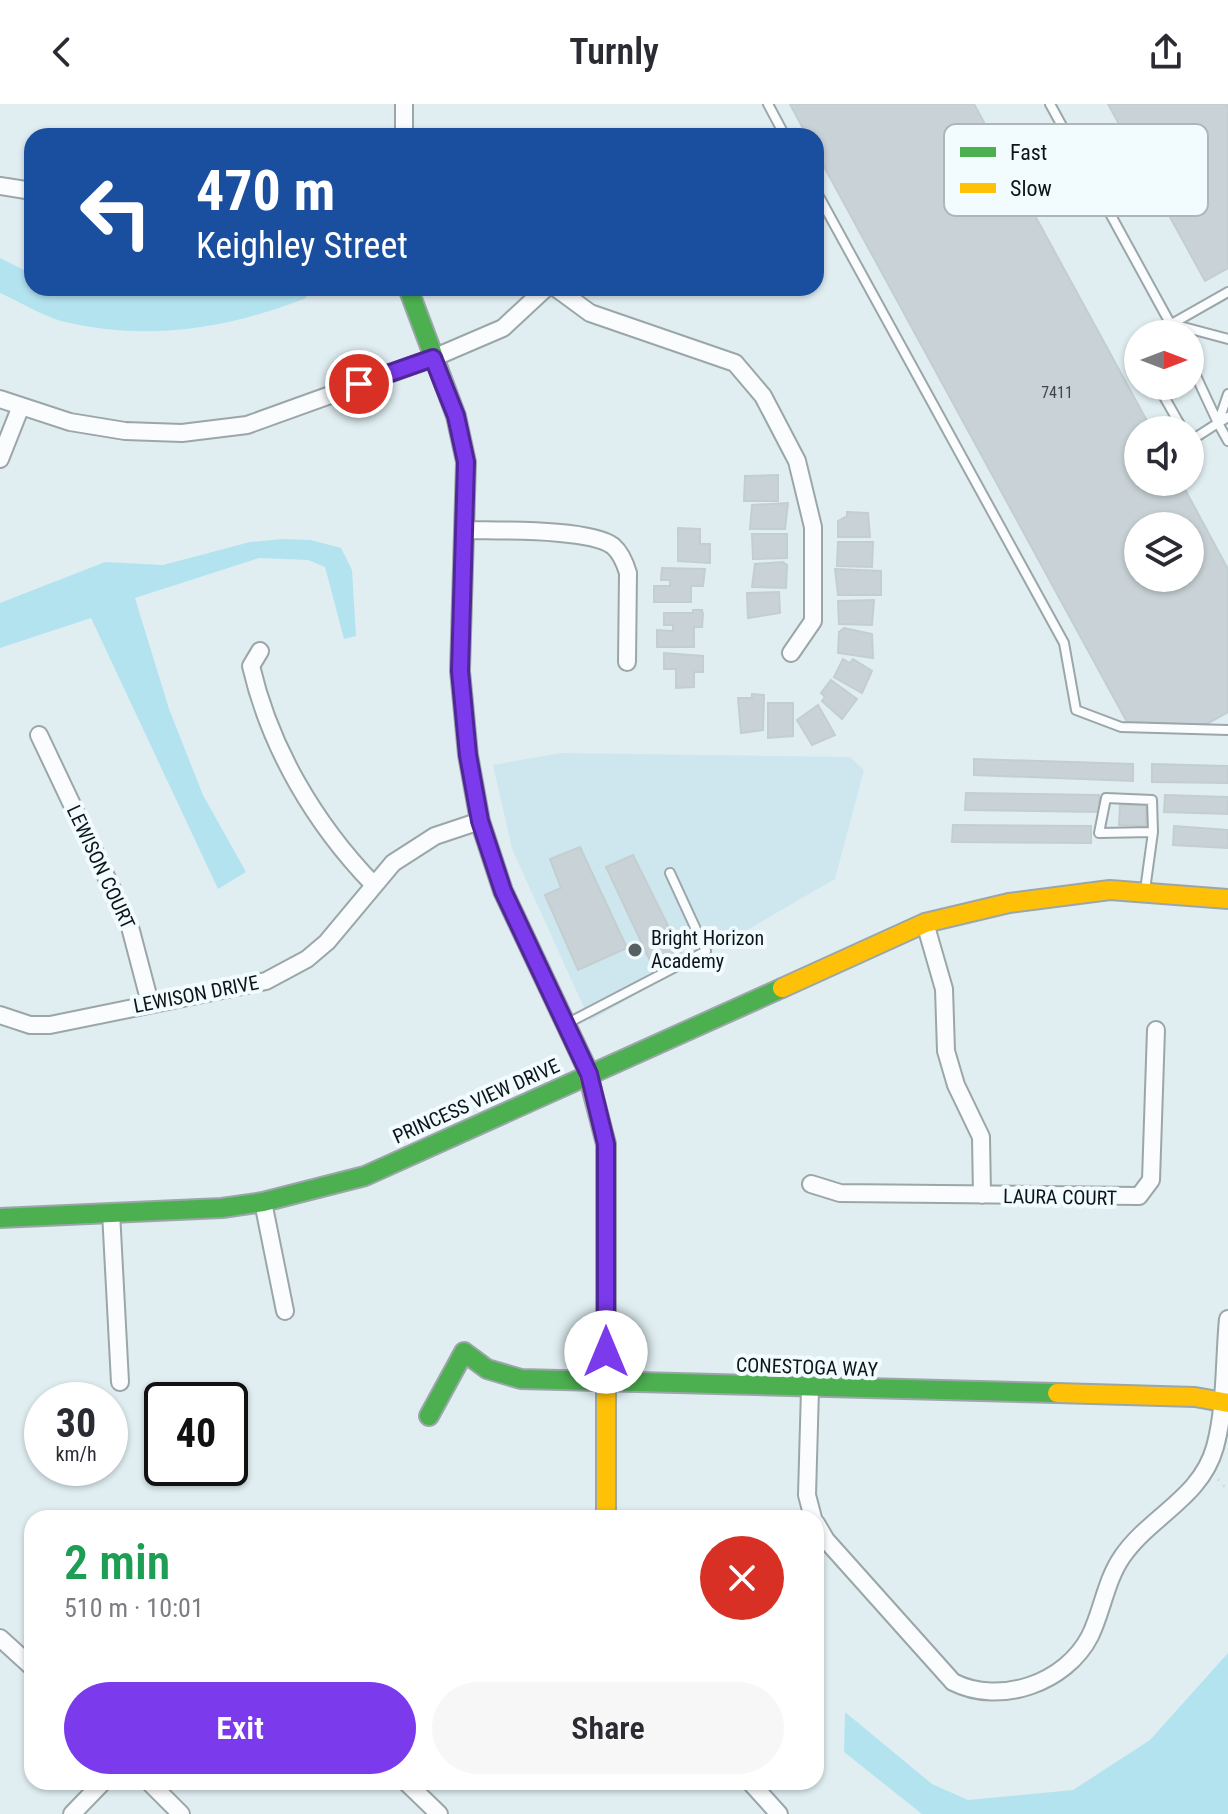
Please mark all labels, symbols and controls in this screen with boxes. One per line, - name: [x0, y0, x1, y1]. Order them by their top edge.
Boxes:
- icon: back: [40, 30, 84, 74]
- icon: share: [1144, 30, 1188, 74]
- text: Turnly: [569, 31, 659, 73]
- legend: [944, 124, 1208, 216]
- text: Fast: [1010, 140, 1047, 165]
- text: 470 m: [196, 158, 335, 224]
- icon: left: [64, 160, 168, 264]
- text: Slow: [1010, 176, 1052, 201]
- text: Keighley Street: [196, 225, 408, 267]
- north arrow: [1124, 320, 1204, 400]
- map controls: [1124, 320, 1204, 592]
- pin: [325, 350, 393, 418]
- icon: arrive: [337, 362, 381, 406]
- house number: 7411: [1041, 383, 1073, 402]
- button: sound: [1124, 416, 1204, 496]
- button: layers: [1124, 512, 1204, 592]
- street label: LEWISON COURT: [62, 801, 140, 933]
- place label: Bright Horizon Academy: [651, 926, 764, 973]
- marker: Bright Horizon Academy: [626, 941, 644, 959]
- street label: LEWISON DRIVE: [131, 970, 261, 1018]
- street label: PRINCESS VIEW DRIVE: [389, 1053, 563, 1149]
- street label: LAURA COURT: [1003, 1184, 1117, 1210]
- position arrow: [564, 1310, 648, 1394]
- street label: CONESTOGA WAY: [736, 1353, 879, 1381]
- speed limit sign: 40: [144, 1382, 248, 1486]
- text: 30: [56, 1400, 96, 1447]
- text: km/h: [55, 1442, 97, 1466]
- text: 2 min: [64, 1534, 170, 1591]
- button: close: [700, 1536, 784, 1620]
- text: 510 m · 10:01: [64, 1593, 204, 1623]
- button: Exit: [64, 1682, 416, 1774]
- button: Share: [432, 1682, 784, 1774]

